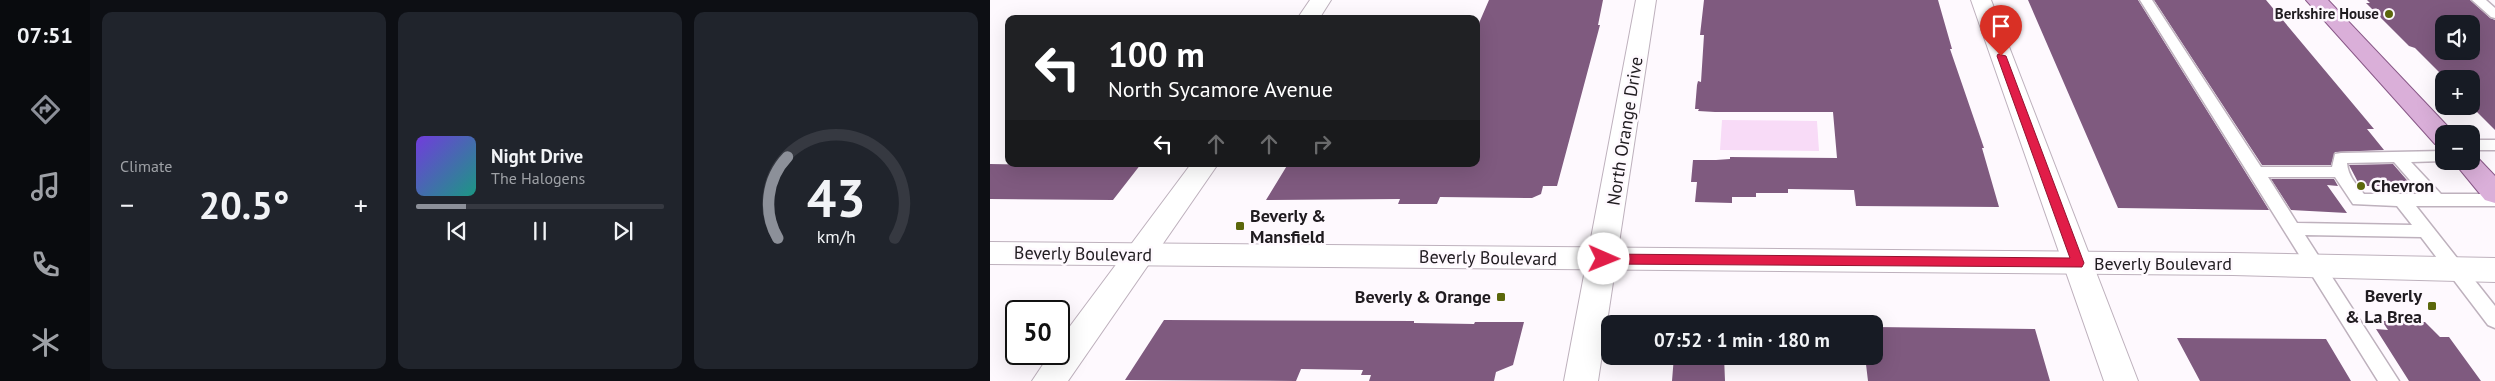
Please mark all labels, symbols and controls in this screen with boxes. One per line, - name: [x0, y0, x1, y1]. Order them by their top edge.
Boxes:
- place label: Berkshire House: [2275, 4, 2379, 23]
- pin: [1980, 5, 2022, 56]
- marker: Berkshire House: [2383, 8, 2395, 20]
- icon: arrive: [1987, 12, 2015, 40]
- map controls: [2435, 15, 2480, 170]
- button: sound: [2435, 15, 2480, 60]
- text: 07:51: [17, 21, 73, 49]
- text: 100 m: [1108, 31, 1205, 77]
- icon: left: [1025, 35, 1090, 100]
- street label: North Orange Drive: [1601, 55, 1648, 207]
- button: +: [2435, 70, 2480, 115]
- text: North Sycamore Avenue: [1108, 75, 1333, 103]
- icon: directions: [28, 92, 63, 127]
- button: −: [2435, 125, 2480, 170]
- icon: left: [1149, 130, 1177, 158]
- icon: ahead: [1202, 130, 1230, 158]
- icon: ahead: [1255, 130, 1283, 158]
- icon: right: [1308, 130, 1336, 158]
- text: Night Drive: [491, 144, 583, 168]
- text: Climate: [120, 156, 172, 176]
- text: 43: [807, 164, 865, 231]
- text: The Halogens: [491, 168, 585, 188]
- icon: music: [28, 169, 63, 204]
- place label: Chevron: [2371, 174, 2434, 197]
- text: 20.5°: [199, 180, 289, 229]
- marker: Chevron: [2355, 180, 2367, 192]
- text: −: [120, 186, 134, 223]
- text: +: [354, 186, 368, 223]
- place label: Beverly & Mansfield: [1250, 204, 1326, 248]
- icon: previous: [443, 217, 471, 245]
- icon: pause: [526, 217, 554, 245]
- icon: next: [609, 217, 637, 245]
- marker: Beverly & Mansfield: [1234, 220, 1246, 232]
- text: km/h: [816, 225, 856, 248]
- position arrow: [1577, 232, 1629, 284]
- street label: Beverly Boulevard: [1014, 241, 1152, 266]
- street label: Beverly Boulevard: [1419, 245, 1557, 270]
- icon: phone: [28, 247, 63, 282]
- street label: Beverly Boulevard: [2094, 252, 2232, 275]
- place label: Beverly & La Brea: [2345, 284, 2422, 328]
- place label: Beverly & Orange: [1355, 285, 1491, 308]
- marker: Beverly & Orange: [1495, 291, 1507, 303]
- speed limit sign: 50: [1005, 300, 1070, 365]
- marker: Beverly & La Brea: [2426, 300, 2438, 312]
- icon: climate: [28, 325, 63, 360]
- text: 07:52 · 1 min · 180 m: [1654, 328, 1830, 352]

